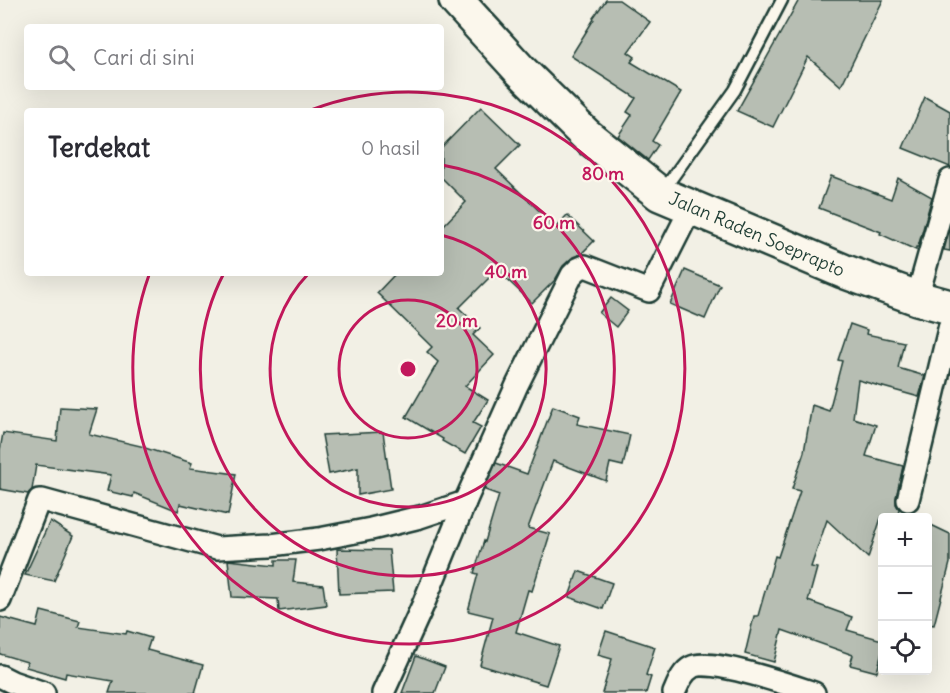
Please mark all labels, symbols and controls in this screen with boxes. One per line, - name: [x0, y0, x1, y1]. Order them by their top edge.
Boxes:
- search box: [24, 24, 444, 90]
- icon: search: [45, 41, 78, 74]
- text: Cari di sini: [93, 43, 195, 71]
- text: Terdekat: [48, 131, 150, 164]
- text: 0 hasil: [361, 135, 420, 160]
- text: 80 m: [582, 162, 624, 185]
- street label: Jalan Raden Soeprapto: [666, 187, 848, 281]
- text: 60 m: [533, 211, 575, 234]
- text: 40 m: [485, 260, 527, 283]
- text: 20 m: [436, 309, 478, 332]
- centre of rings: [398, 359, 418, 379]
- map controls: [878, 513, 932, 675]
- button: +: [878, 513, 932, 567]
- button: −: [878, 567, 932, 621]
- button: locate: [878, 621, 932, 675]

